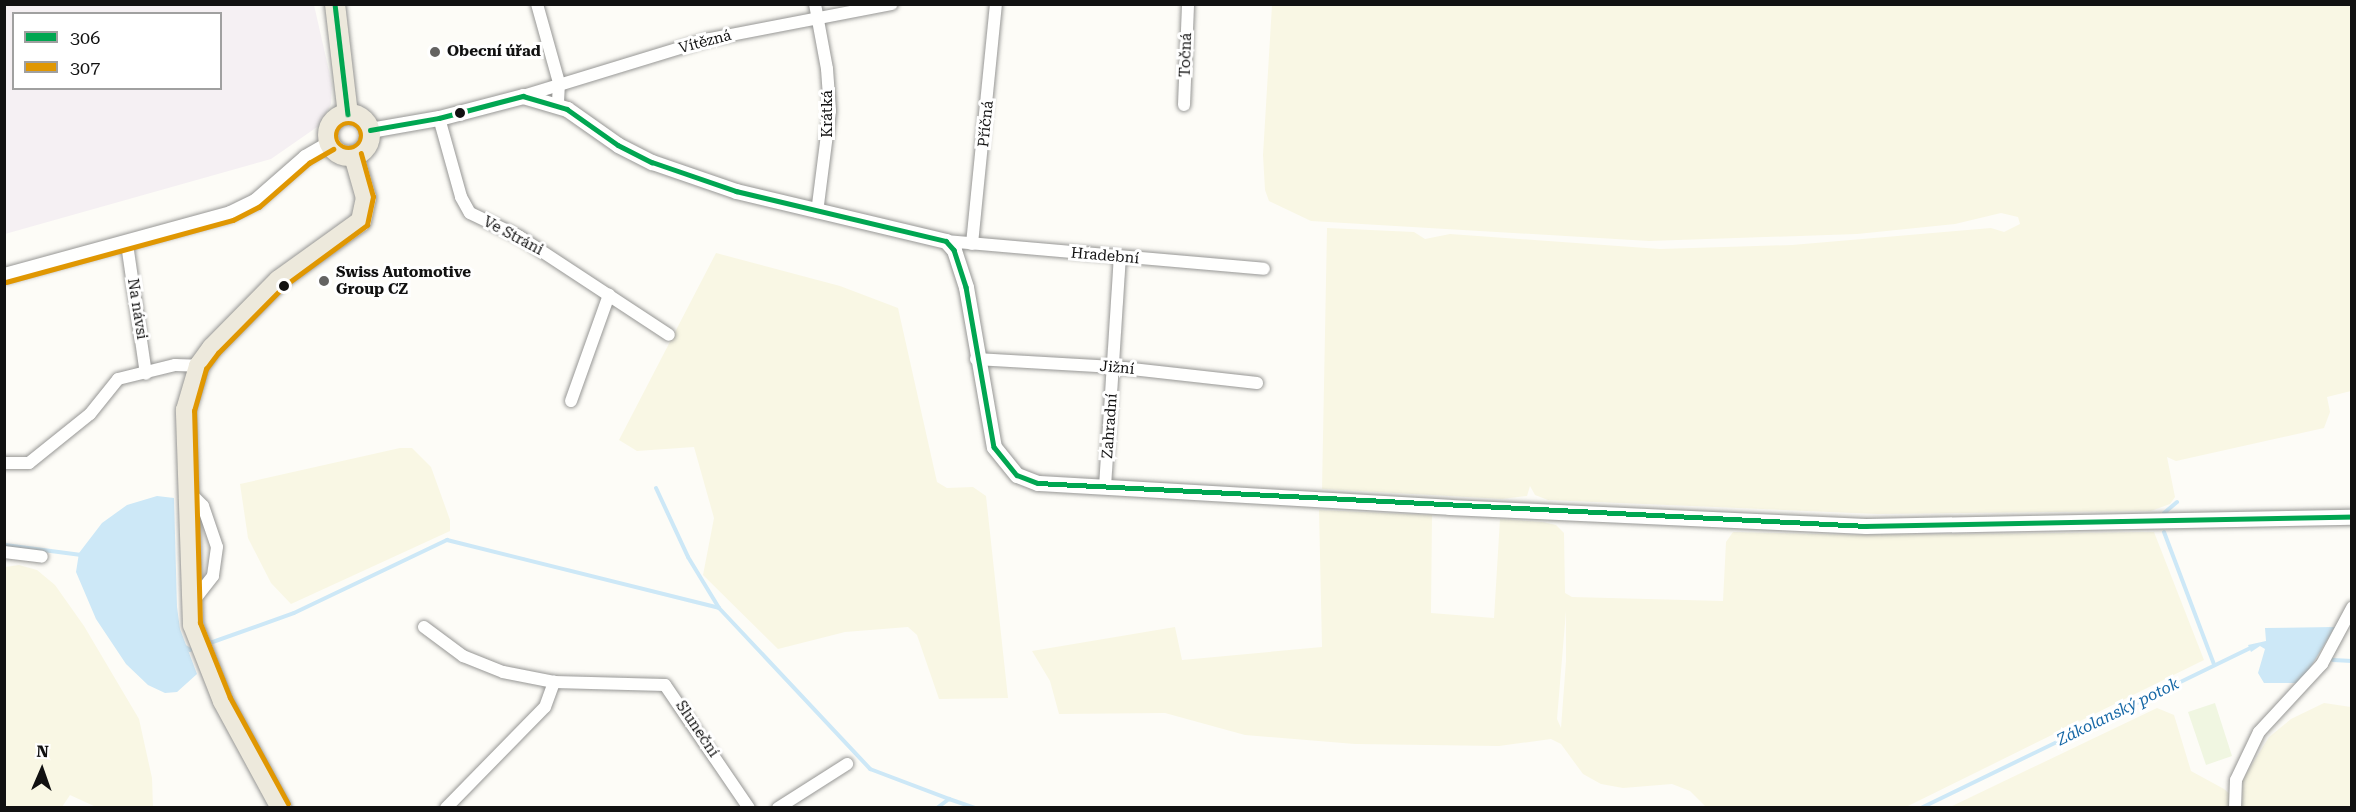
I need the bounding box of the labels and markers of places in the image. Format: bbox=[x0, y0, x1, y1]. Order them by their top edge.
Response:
place label: Obecní úřad bbox=[447, 43, 541, 61]
marker: Obecní úřad bbox=[428, 45, 442, 59]
unlabelled marker bbox=[454, 107, 466, 119]
place label: Swiss Automotive Group CZ bbox=[336, 263, 471, 298]
marker: Swiss Automotive Group CZ bbox=[317, 274, 331, 288]
unlabelled marker bbox=[278, 280, 290, 292]

